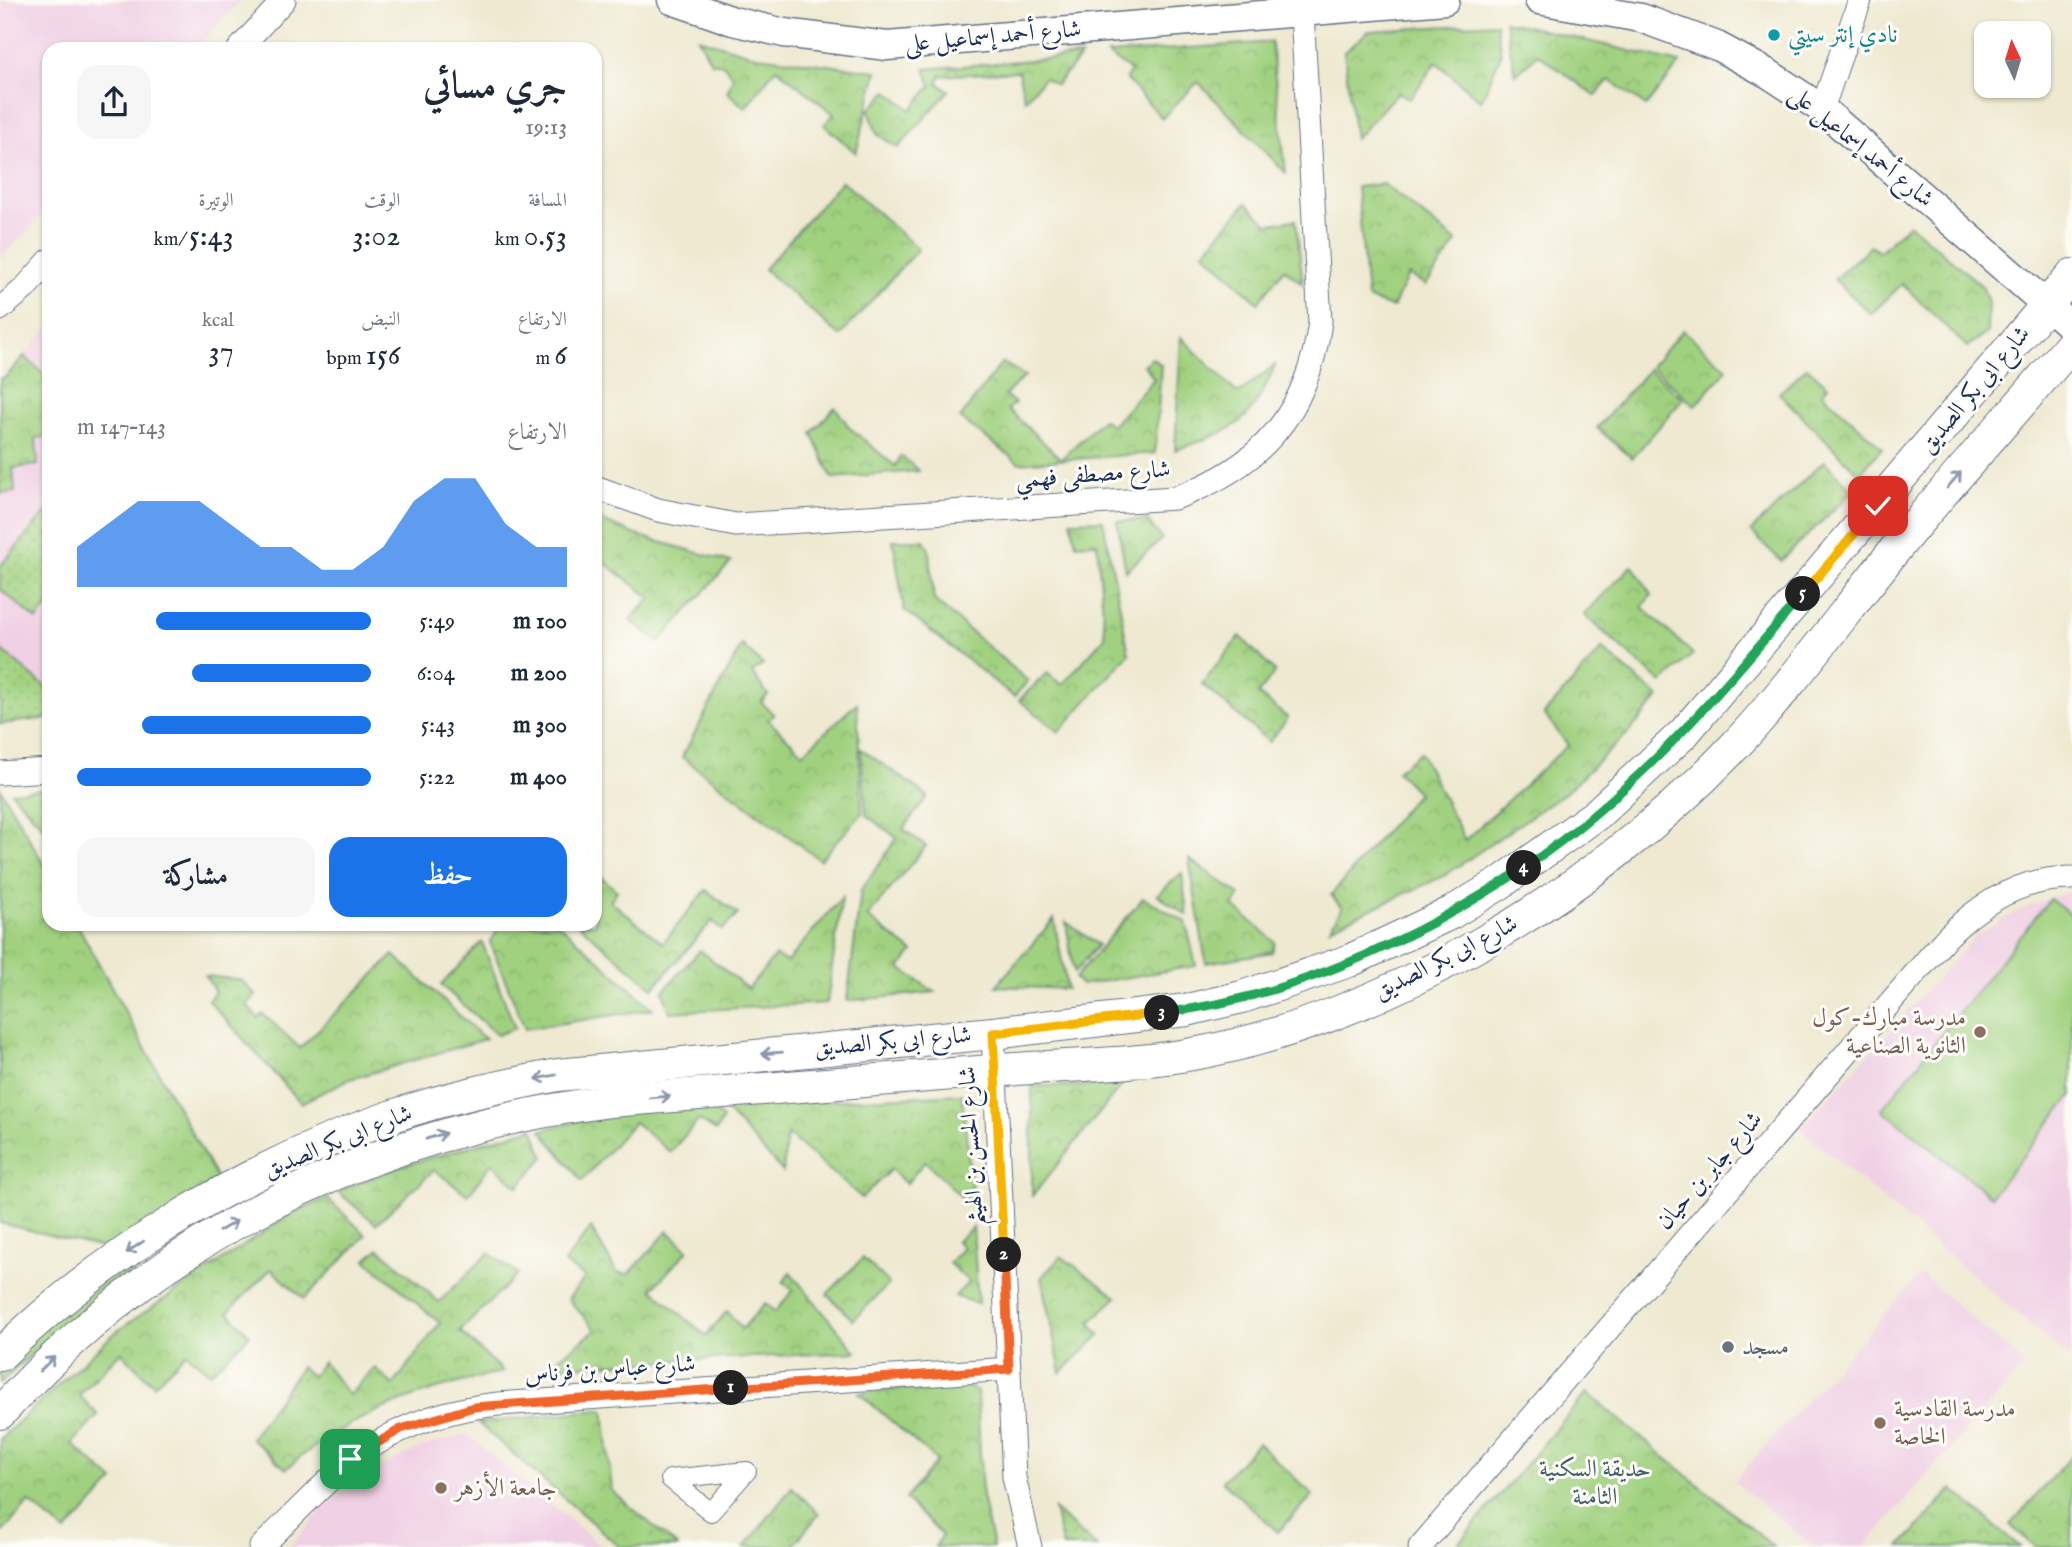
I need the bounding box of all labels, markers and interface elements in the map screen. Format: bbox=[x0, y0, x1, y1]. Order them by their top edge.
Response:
street label: شارع أحمد إسماعيل على bbox=[903, 11, 1083, 63]
place label: نادي إنتر سيتي bbox=[1788, 20, 1898, 56]
north arrow bbox=[1974, 21, 2051, 98]
map controls bbox=[1974, 21, 2051, 98]
marker: نادي إنتر سيتي bbox=[1766, 27, 1782, 43]
text: جري مسائي bbox=[423, 63, 567, 111]
button: share bbox=[77, 65, 151, 139]
street label: شارع أحمد إسماعيل على bbox=[1780, 77, 1942, 217]
text: 19:13 bbox=[525, 113, 567, 142]
text: الوتيرة bbox=[199, 189, 234, 213]
text: الوقت bbox=[364, 189, 400, 213]
text: المسافة bbox=[528, 189, 567, 213]
text: 5:43 bbox=[189, 218, 234, 256]
text: 3:02 bbox=[352, 218, 400, 256]
text: 0.53 bbox=[524, 218, 567, 256]
text: /km bbox=[153, 228, 189, 252]
text: km bbox=[495, 228, 524, 252]
text: النبض bbox=[361, 308, 400, 332]
text: الارتفاع bbox=[518, 308, 567, 332]
text: kcal bbox=[202, 309, 234, 333]
street label: شارع ابى بكر الصديق bbox=[1912, 320, 2040, 462]
text: 37 bbox=[208, 333, 234, 371]
text: 156 bbox=[366, 337, 400, 375]
text: 6 bbox=[554, 337, 567, 375]
text: bpm bbox=[326, 347, 366, 371]
text: m bbox=[536, 347, 554, 371]
text: 143–147 m bbox=[77, 413, 166, 442]
text: الارتفاع bbox=[507, 418, 567, 447]
street label: شارع مصطفى فهمي bbox=[1014, 454, 1172, 502]
one-way arrow bbox=[1946, 471, 1962, 489]
pin bbox=[1848, 476, 1908, 536]
icon: check bbox=[1859, 487, 1897, 525]
pin: 5 bbox=[1786, 576, 1820, 612]
text: 5 bbox=[1799, 581, 1806, 605]
text: 5:49 bbox=[419, 607, 455, 636]
text: 100 m bbox=[513, 607, 567, 636]
text: 6:04 bbox=[417, 659, 455, 688]
text: 200 m bbox=[511, 659, 567, 688]
text: 5:43 bbox=[421, 711, 455, 740]
text: 300 m bbox=[513, 711, 567, 740]
text: 5:22 bbox=[419, 763, 455, 792]
text: 400 m bbox=[510, 763, 567, 792]
button: مشاركة bbox=[77, 837, 315, 917]
button: حفظ bbox=[329, 837, 567, 917]
pin: 4 bbox=[1506, 850, 1542, 886]
text: 4 bbox=[1519, 855, 1528, 879]
street label: شارع ابى بكر الصديق bbox=[1369, 908, 1525, 1010]
pin: 3 bbox=[1144, 996, 1180, 1030]
text: 3 bbox=[1158, 1000, 1165, 1024]
place label: مدرسة مبارك-كول الثانوية الصناعية bbox=[1812, 1003, 1966, 1062]
street label: شارع ابى بكر الصديق bbox=[813, 1020, 973, 1067]
marker: مدرسة مبارك-كول الثانوية الصناعية bbox=[1972, 1024, 1988, 1040]
one-way arrow bbox=[761, 1047, 784, 1060]
street label: شارع الحسن بن الهيثم bbox=[952, 1065, 999, 1227]
one-way arrow bbox=[535, 1071, 558, 1085]
one-way arrow bbox=[648, 1090, 670, 1103]
street label: شارع ابى بكر الصديق bbox=[259, 1098, 418, 1189]
street label: شارع جابر بن حيان bbox=[1650, 1105, 1772, 1239]
one-way arrow bbox=[425, 1129, 447, 1142]
one-way arrow bbox=[217, 1219, 237, 1233]
pin: 2 bbox=[986, 1238, 1021, 1272]
one-way arrow bbox=[126, 1241, 146, 1255]
text: 2 bbox=[999, 1242, 1008, 1266]
place label: مسجد bbox=[1742, 1332, 1789, 1363]
marker: مسجد bbox=[1720, 1339, 1736, 1355]
street label: شارع عباس بن فرناس bbox=[524, 1349, 697, 1394]
one-way arrow bbox=[38, 1355, 55, 1372]
pin: 1 bbox=[714, 1370, 748, 1406]
text: 1 bbox=[727, 1375, 734, 1399]
place label: مدرسة القادسية الخاصة bbox=[1894, 1394, 2016, 1453]
marker: مدرسة القادسية الخاصة bbox=[1872, 1415, 1888, 1431]
pin bbox=[320, 1429, 380, 1489]
icon: arrive bbox=[331, 1440, 369, 1478]
park label: حديقة السكنية الثامنة bbox=[1539, 1454, 1651, 1513]
place label: جامعة الأزهر bbox=[452, 1471, 557, 1504]
marker: جامعة الأزهر bbox=[433, 1480, 449, 1496]

